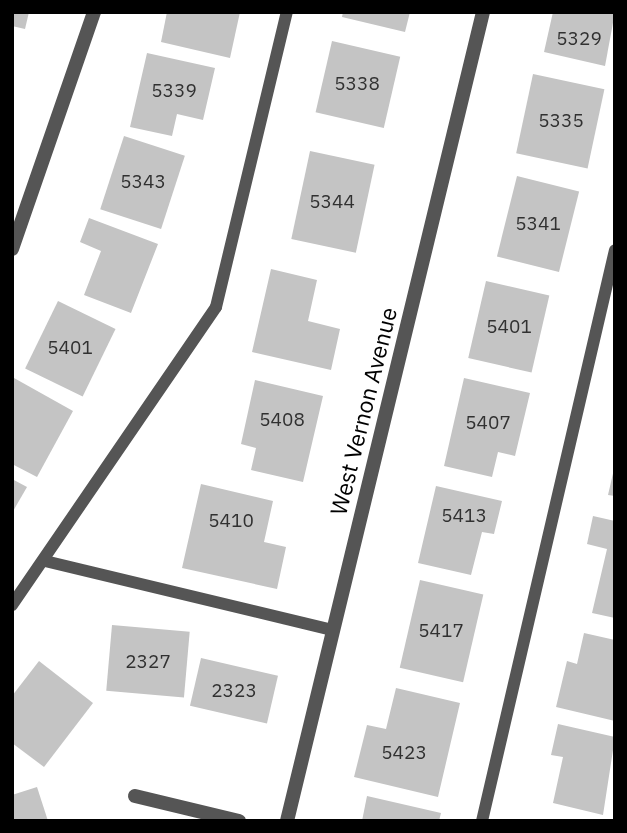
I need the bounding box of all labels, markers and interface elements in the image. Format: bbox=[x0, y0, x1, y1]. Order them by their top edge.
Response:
house number: 5329 bbox=[556, 28, 602, 50]
house number: 5338 bbox=[334, 73, 380, 95]
house number: 5339 bbox=[151, 80, 197, 102]
house number: 5335 bbox=[538, 110, 584, 132]
house number: 5343 bbox=[120, 171, 166, 193]
house number: 5344 bbox=[309, 191, 355, 213]
house number: 5341 bbox=[515, 213, 561, 235]
street label: West Vernon Avenue bbox=[324, 304, 402, 518]
house number: 5401 bbox=[486, 316, 532, 338]
house number: 5401 bbox=[47, 337, 93, 359]
house number: 5408 bbox=[259, 409, 305, 431]
house number: 5407 bbox=[465, 412, 511, 434]
house number: 5413 bbox=[441, 505, 487, 527]
house number: 5410 bbox=[208, 510, 254, 532]
house number: 5417 bbox=[418, 620, 464, 642]
house number: 2327 bbox=[125, 651, 171, 673]
house number: 2323 bbox=[211, 680, 257, 702]
house number: 5423 bbox=[381, 742, 427, 764]

